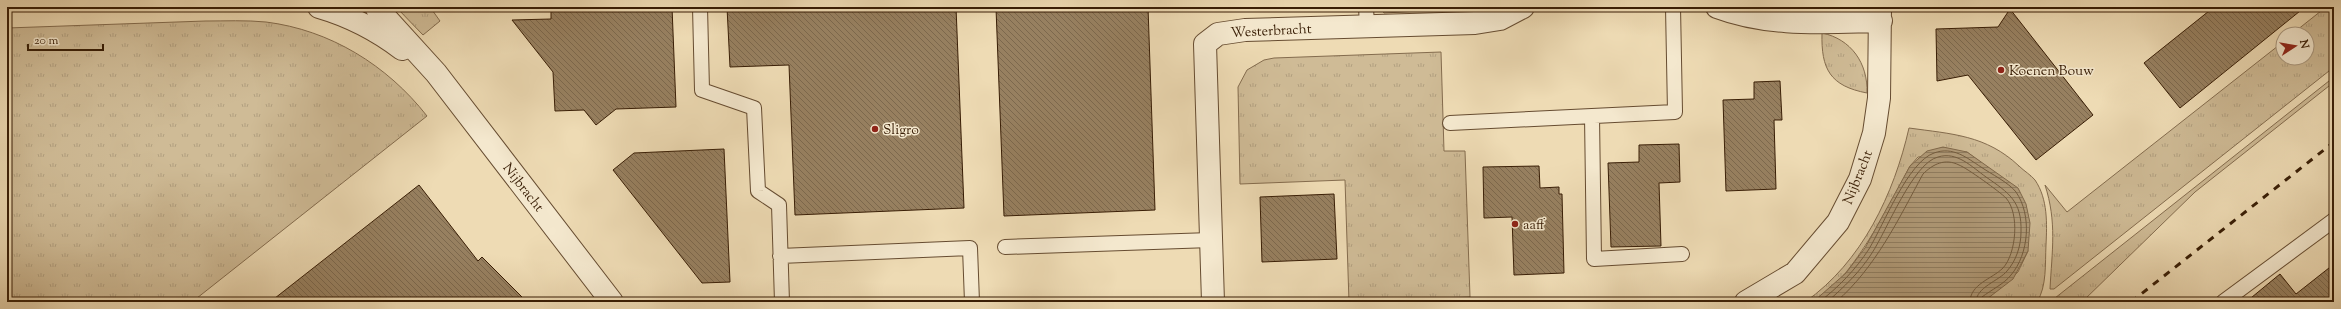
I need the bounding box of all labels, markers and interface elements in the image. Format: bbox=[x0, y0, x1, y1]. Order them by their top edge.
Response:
street label: Westerbracht bbox=[1230, 20, 1312, 44]
scale bar bbox=[28, 26, 103, 52]
north arrow bbox=[2275, 26, 2315, 66]
text: 20 m bbox=[34, 32, 59, 50]
text: N bbox=[2295, 37, 2313, 50]
place label: Koenen Bouw bbox=[2009, 62, 2094, 82]
marker: Koenen Bouw bbox=[1996, 65, 2006, 75]
place label: Sligro bbox=[883, 121, 919, 141]
marker: Sligro bbox=[870, 124, 880, 134]
street label: Nijbracht bbox=[1839, 147, 1879, 208]
street label: Nijbracht bbox=[497, 160, 548, 217]
place label: aaff bbox=[1523, 216, 1546, 236]
marker: aaff bbox=[1510, 219, 1520, 229]

